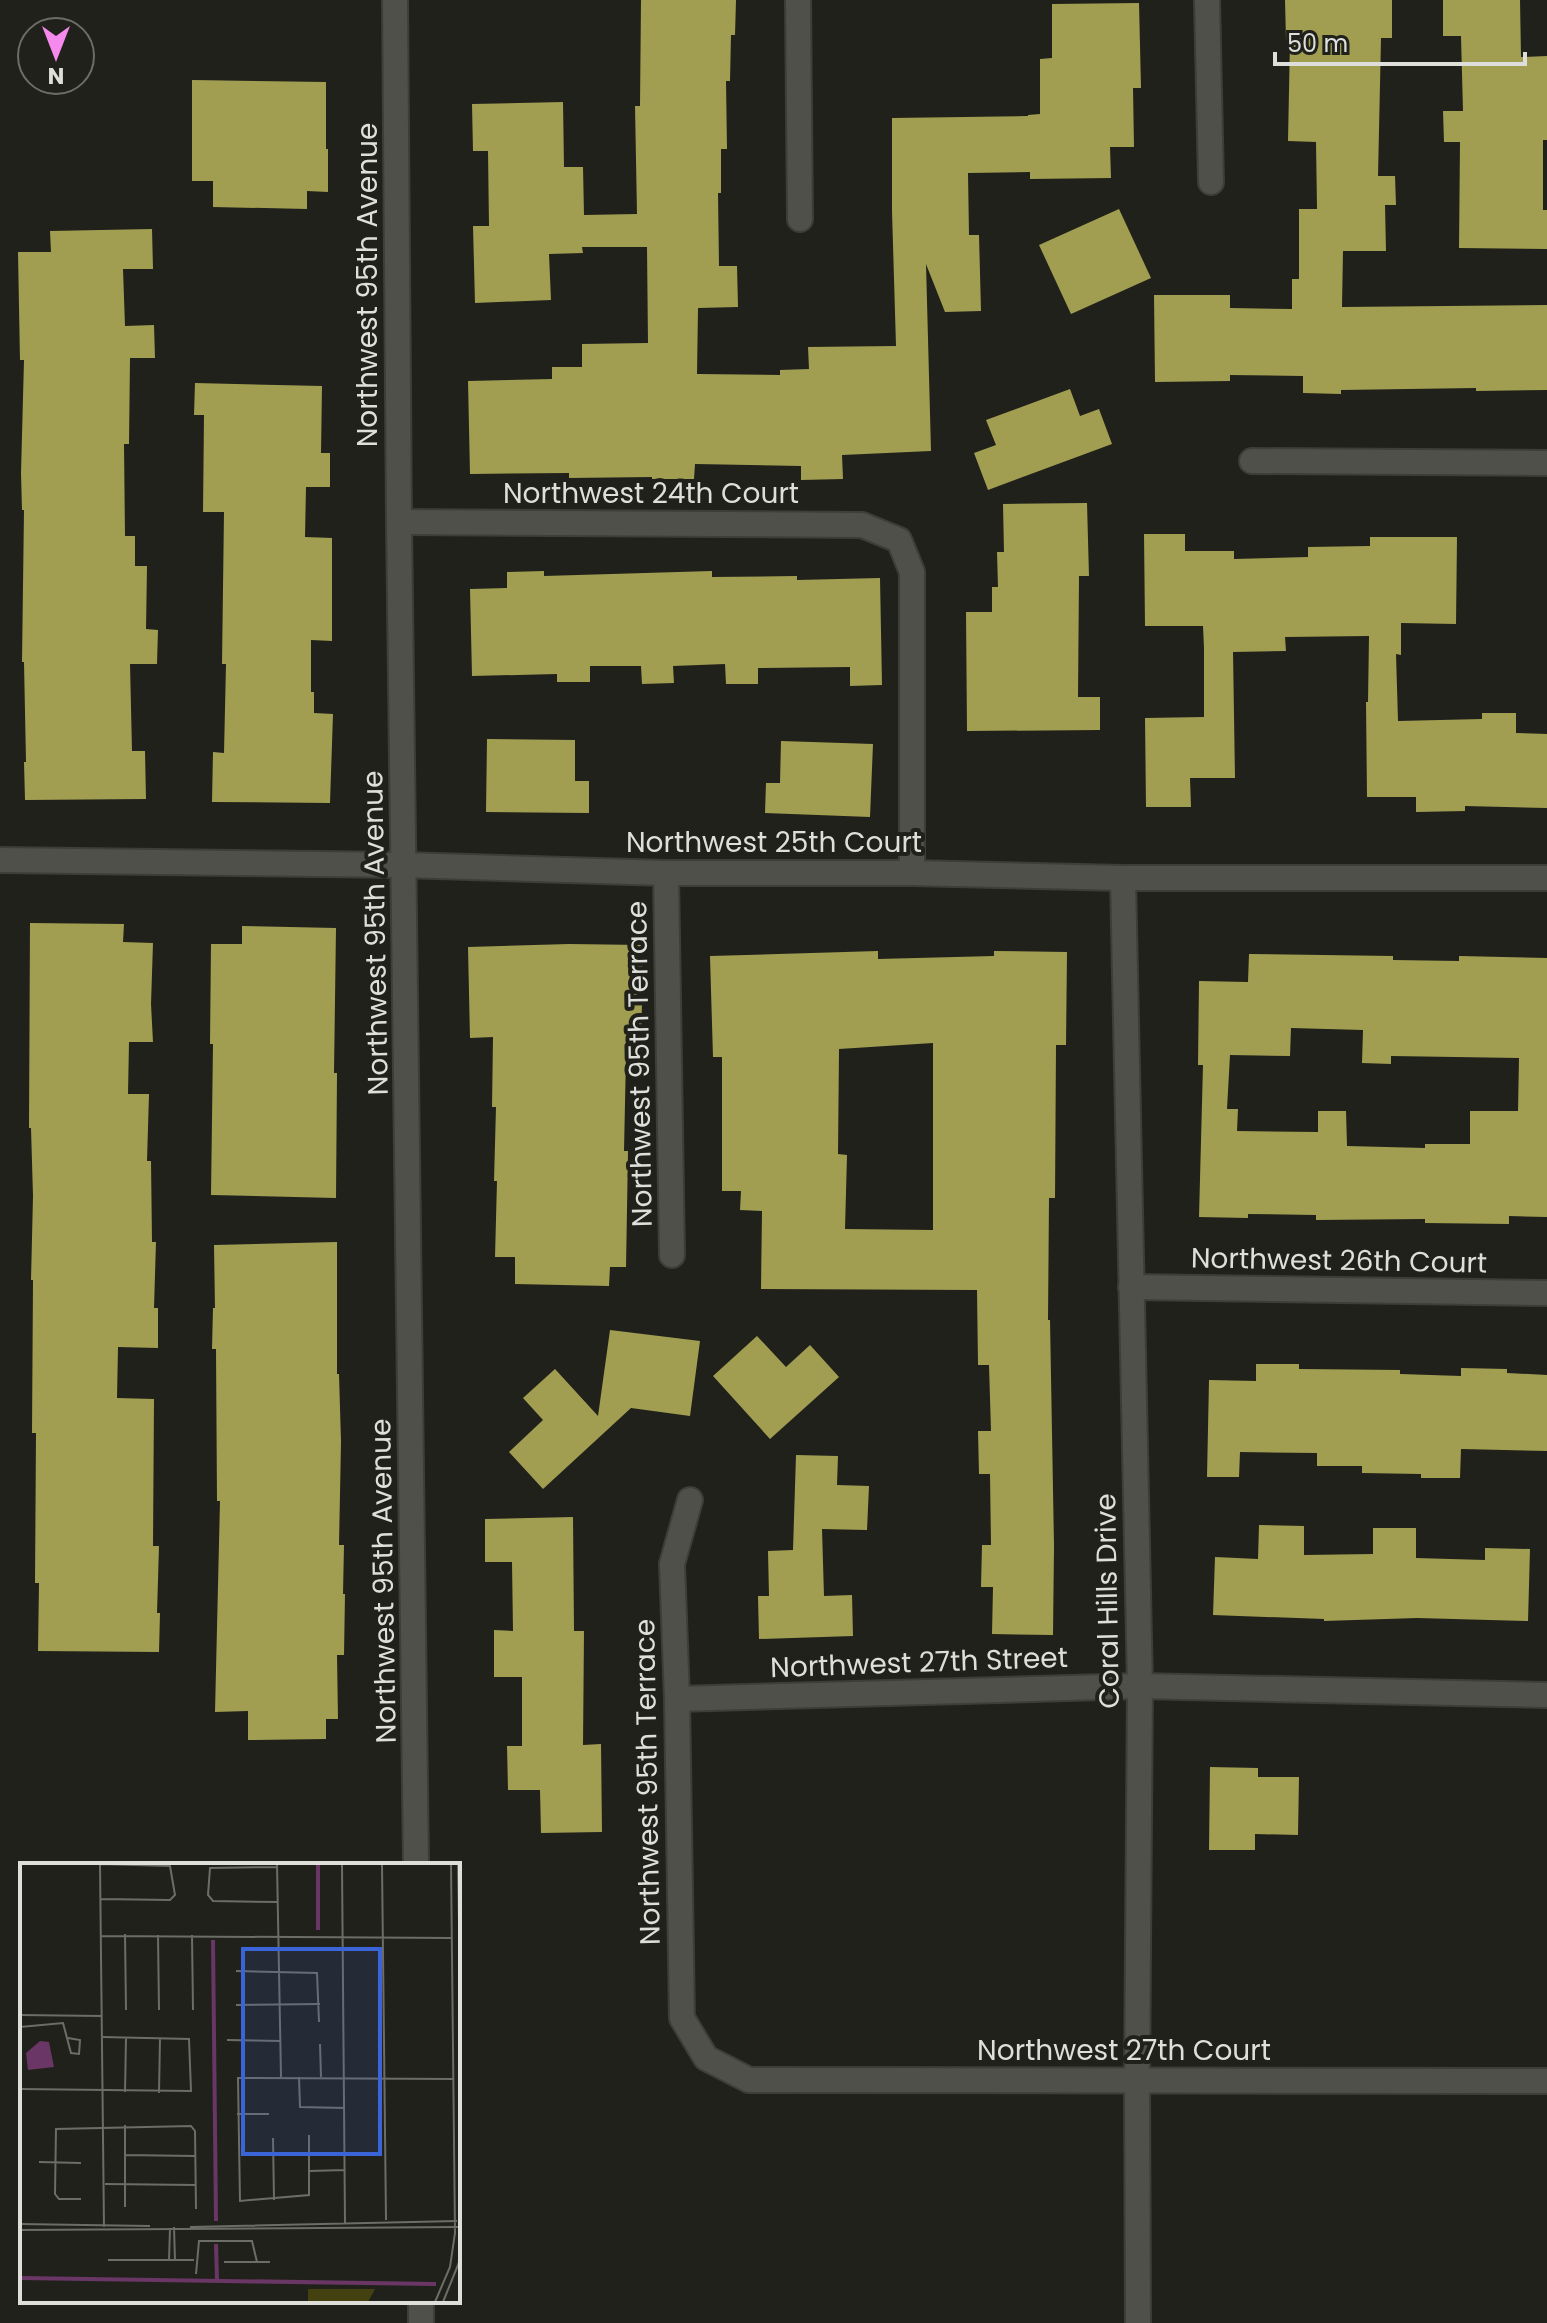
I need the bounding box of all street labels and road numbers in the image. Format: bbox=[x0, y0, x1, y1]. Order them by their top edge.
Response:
street label: Northwest 95th Avenue bbox=[348, 123, 387, 447]
street label: Northwest 24th Court bbox=[503, 474, 799, 513]
street label: Northwest 95th Avenue bbox=[353, 770, 398, 1096]
street label: Northwest 25th Court bbox=[626, 823, 922, 862]
street label: Northwest 95th Terrace bbox=[617, 901, 662, 1227]
street label: Northwest 26th Court bbox=[1191, 1238, 1487, 1283]
street label: Northwest 95th Avenue bbox=[361, 1418, 406, 1744]
street label: Coral Hills Drive bbox=[1086, 1493, 1129, 1709]
street label: Northwest 95th Terrace bbox=[625, 1619, 670, 1945]
street label: Northwest 27th Street bbox=[770, 1638, 1068, 1687]
street label: Northwest 27th Court bbox=[977, 2031, 1271, 2070]

